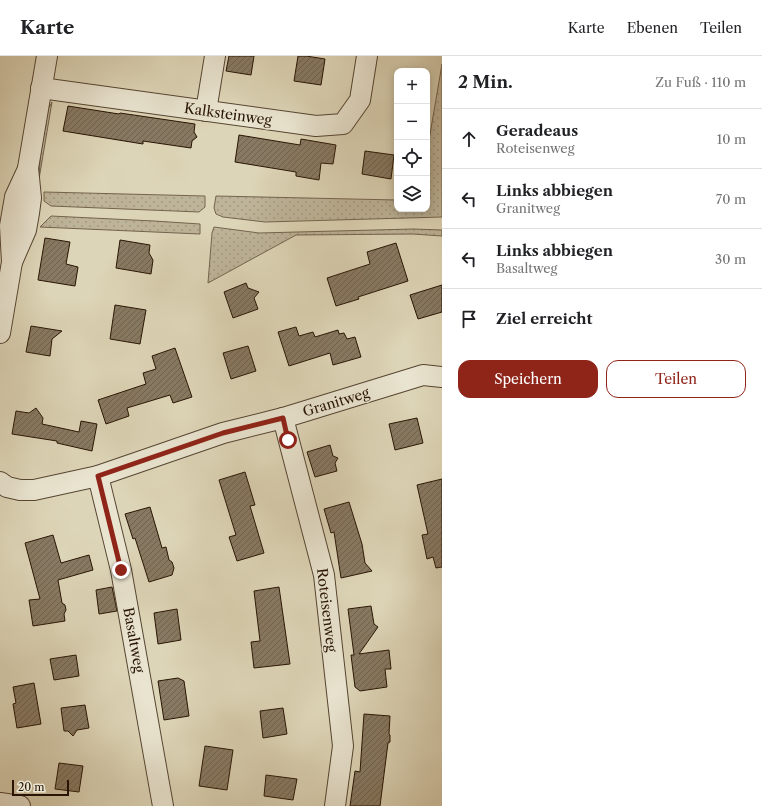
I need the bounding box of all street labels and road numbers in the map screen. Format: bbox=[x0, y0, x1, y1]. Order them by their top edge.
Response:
street label: Kalksteinweg bbox=[183, 99, 274, 129]
street label: Granitweg bbox=[300, 383, 372, 421]
street label: Roteisenweg bbox=[313, 567, 341, 654]
street label: Basaltweg bbox=[119, 606, 149, 675]

